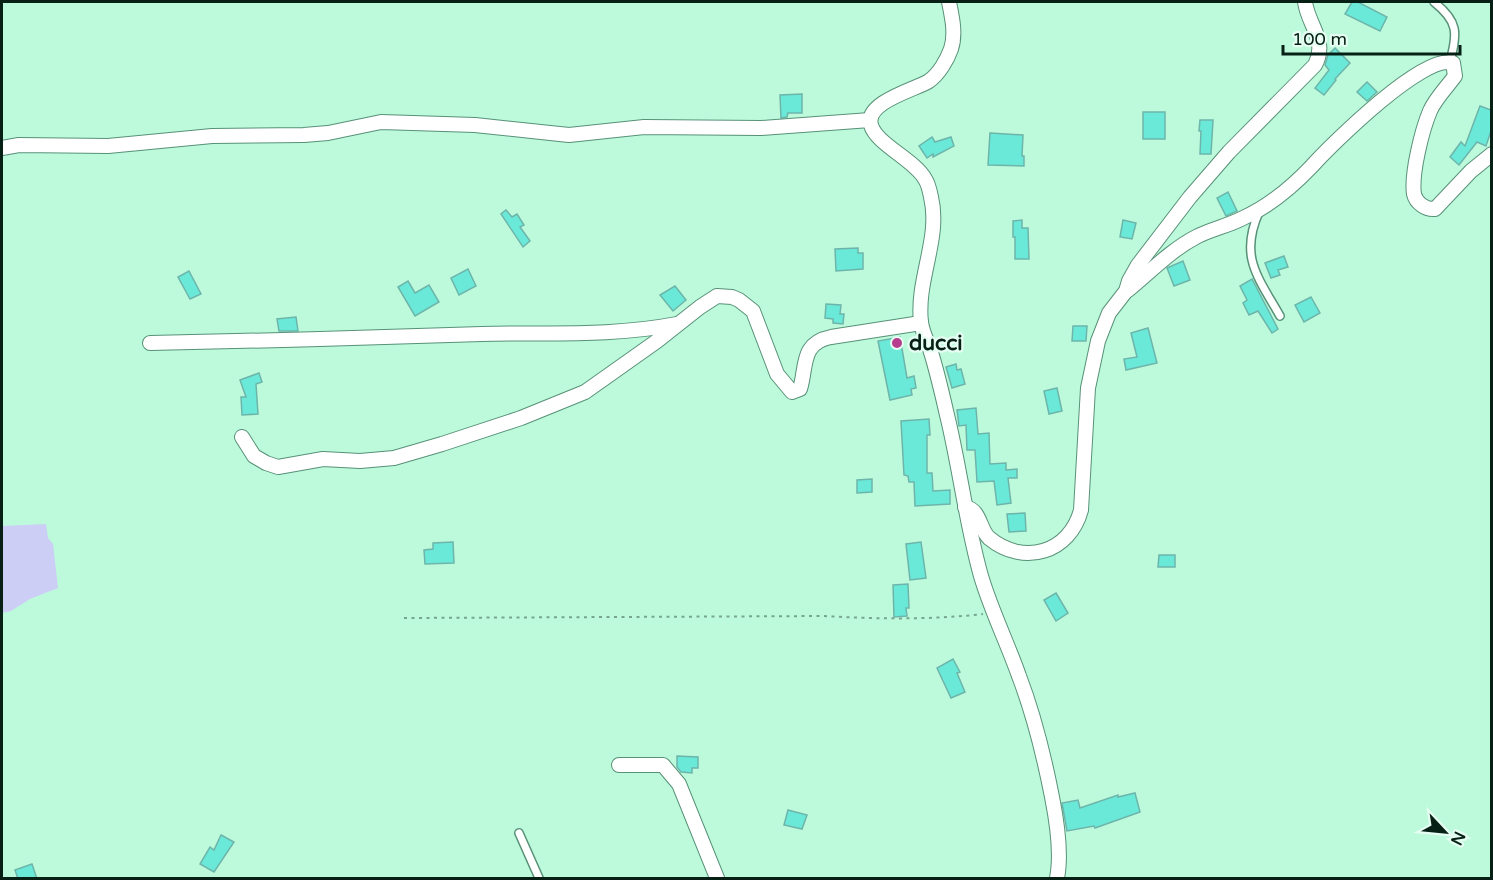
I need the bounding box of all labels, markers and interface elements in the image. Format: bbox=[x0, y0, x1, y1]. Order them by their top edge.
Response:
scale bar bbox=[1283, 18, 1460, 56]
text: 100 m bbox=[1292, 28, 1347, 50]
place label: ducci bbox=[909, 331, 963, 356]
marker: ducci bbox=[890, 336, 904, 350]
north arrow bbox=[1415, 802, 1475, 862]
text: N bbox=[1446, 828, 1469, 848]

